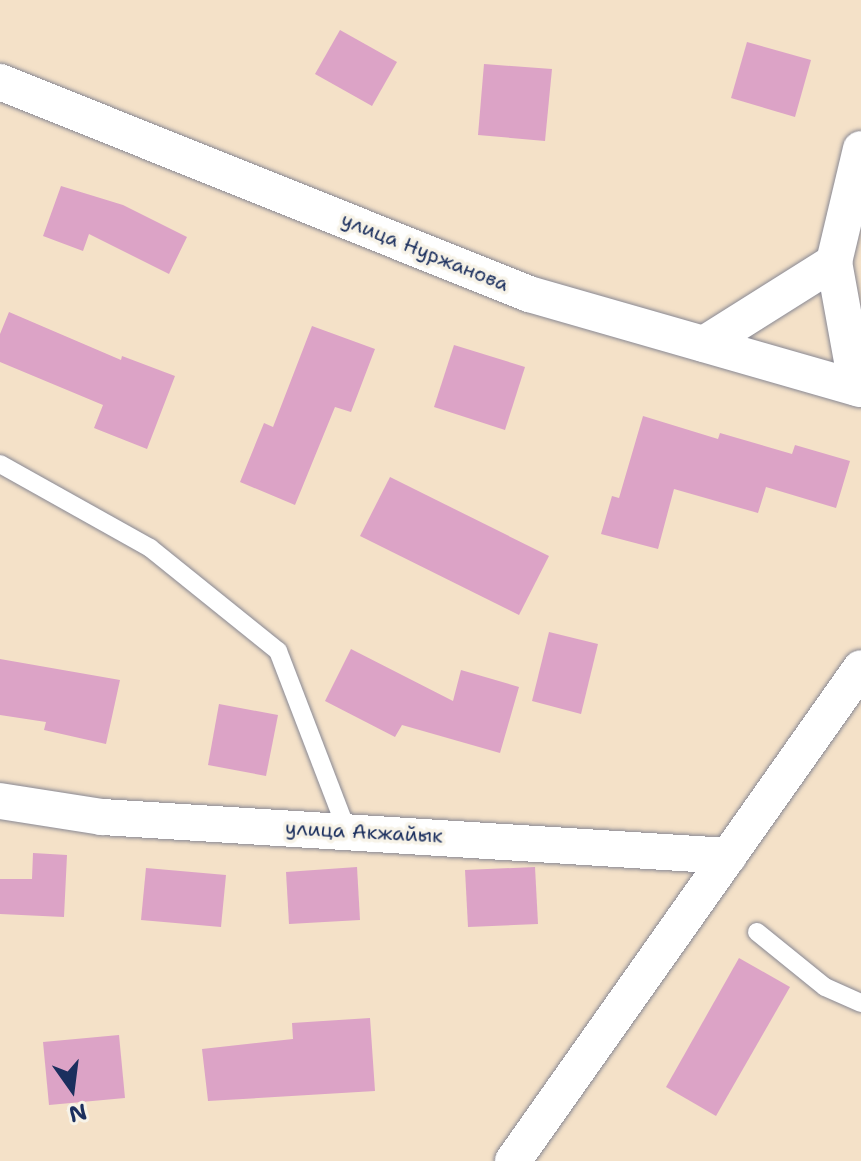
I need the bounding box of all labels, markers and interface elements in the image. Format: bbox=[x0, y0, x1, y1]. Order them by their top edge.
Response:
street label: улица Нуржанова bbox=[338, 207, 512, 297]
street label: улица Акжайык bbox=[285, 816, 443, 848]
north arrow bbox=[32, 1049, 112, 1129]
text: N bbox=[66, 1097, 90, 1129]

